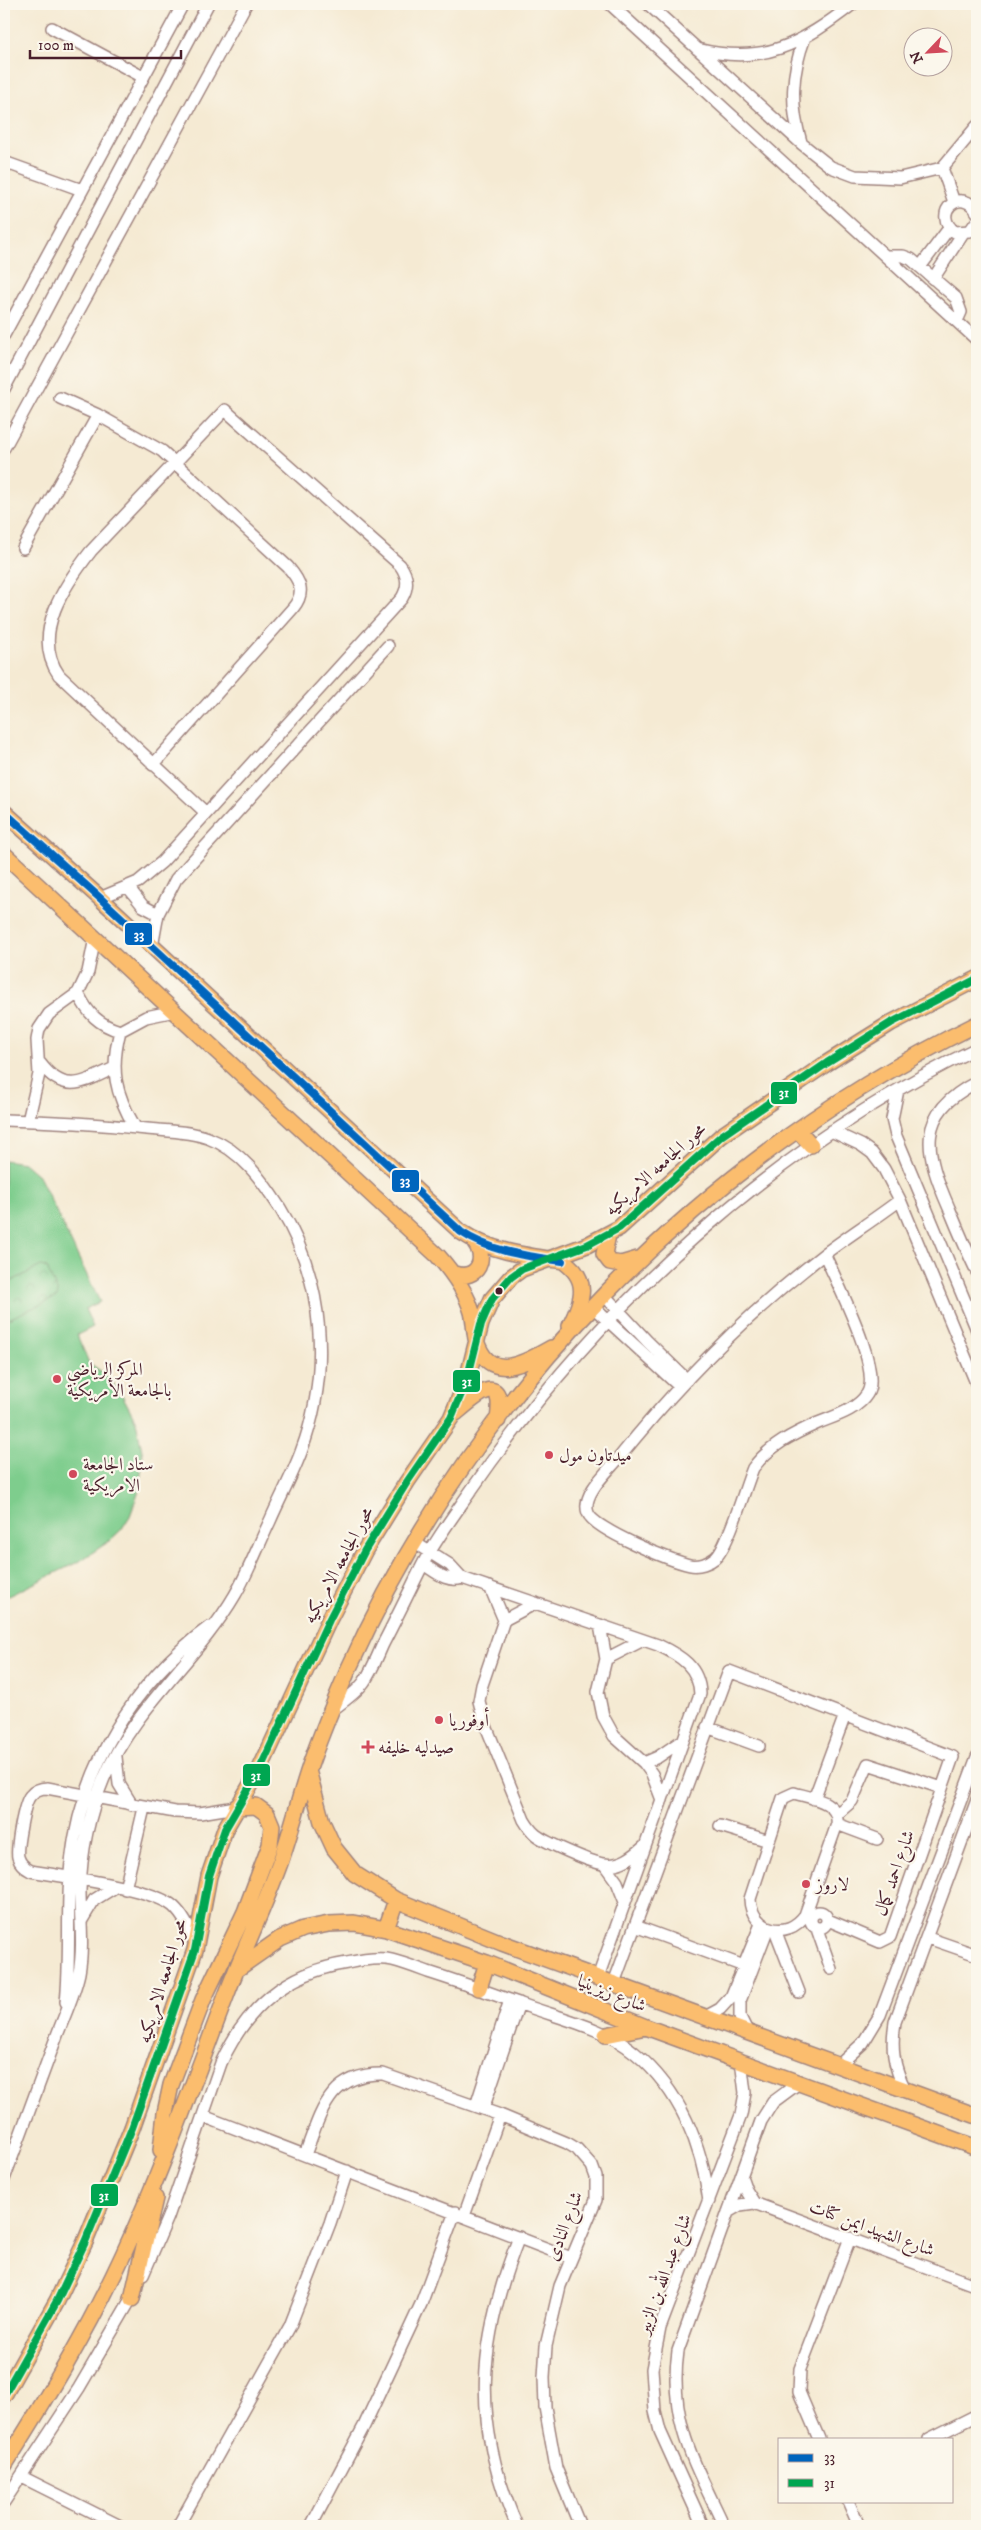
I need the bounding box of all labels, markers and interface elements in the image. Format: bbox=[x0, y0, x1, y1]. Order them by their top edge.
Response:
scale bar bbox=[30, 28, 181, 60]
north arrow bbox=[904, 28, 954, 78]
text: 100 m bbox=[38, 36, 74, 55]
text: N bbox=[906, 48, 928, 66]
line badge: 33 bbox=[124, 922, 153, 946]
text: 33 bbox=[134, 926, 144, 944]
line badge: 31 bbox=[770, 1081, 798, 1105]
text: 31 bbox=[779, 1084, 789, 1102]
street label: محور الجامعه الامريكيه bbox=[600, 1118, 712, 1222]
line badge: 33 bbox=[391, 1169, 420, 1193]
text: 33 bbox=[400, 1172, 410, 1190]
unlabelled marker bbox=[494, 1286, 504, 1296]
place label: المركز الرياضي بالجامعة الأمريكية bbox=[67, 1359, 171, 1403]
line badge: 31 bbox=[452, 1369, 481, 1393]
marker: المركز الرياضي بالجامعة الأمريكية bbox=[51, 1373, 63, 1385]
text: 31 bbox=[462, 1373, 472, 1391]
place label: ميدتاون مول bbox=[559, 1445, 632, 1467]
marker: ميدتاون مول bbox=[543, 1449, 555, 1461]
place label: ستاد الجامعة الامريكية bbox=[83, 1454, 154, 1498]
marker: ستاد الجامعة الامريكية bbox=[67, 1468, 79, 1480]
street label: محور الجامعه الامريكيه bbox=[299, 1503, 380, 1628]
place label: أوفوريا bbox=[449, 1707, 490, 1732]
marker: أوفوريا bbox=[433, 1714, 445, 1726]
place label: صيدليه خليفه bbox=[378, 1737, 454, 1759]
marker: صيدليه خليفه bbox=[362, 1741, 374, 1753]
line badge: 31 bbox=[242, 1763, 271, 1787]
text: 31 bbox=[251, 1767, 261, 1785]
street label: شارع احمد كمال bbox=[870, 1827, 923, 1920]
place label: لاروز bbox=[814, 1874, 849, 1896]
marker: لاروز bbox=[800, 1878, 812, 1890]
street label: محور الجامعه الامريكيه bbox=[134, 1916, 193, 2046]
street label: شارع زيزينيا bbox=[573, 1970, 649, 2020]
line badge: 31 bbox=[90, 2183, 119, 2207]
text: 31 bbox=[99, 2187, 109, 2205]
street label: شارع النادى bbox=[542, 2189, 591, 2265]
street label: شارع الشهيد ايمن كتات bbox=[805, 2196, 937, 2265]
street label: شارع عبد الله بن الزبير bbox=[629, 2210, 700, 2340]
legend bbox=[778, 2438, 954, 2502]
text: 33 bbox=[824, 2448, 835, 2467]
text: 31 bbox=[824, 2474, 835, 2493]

